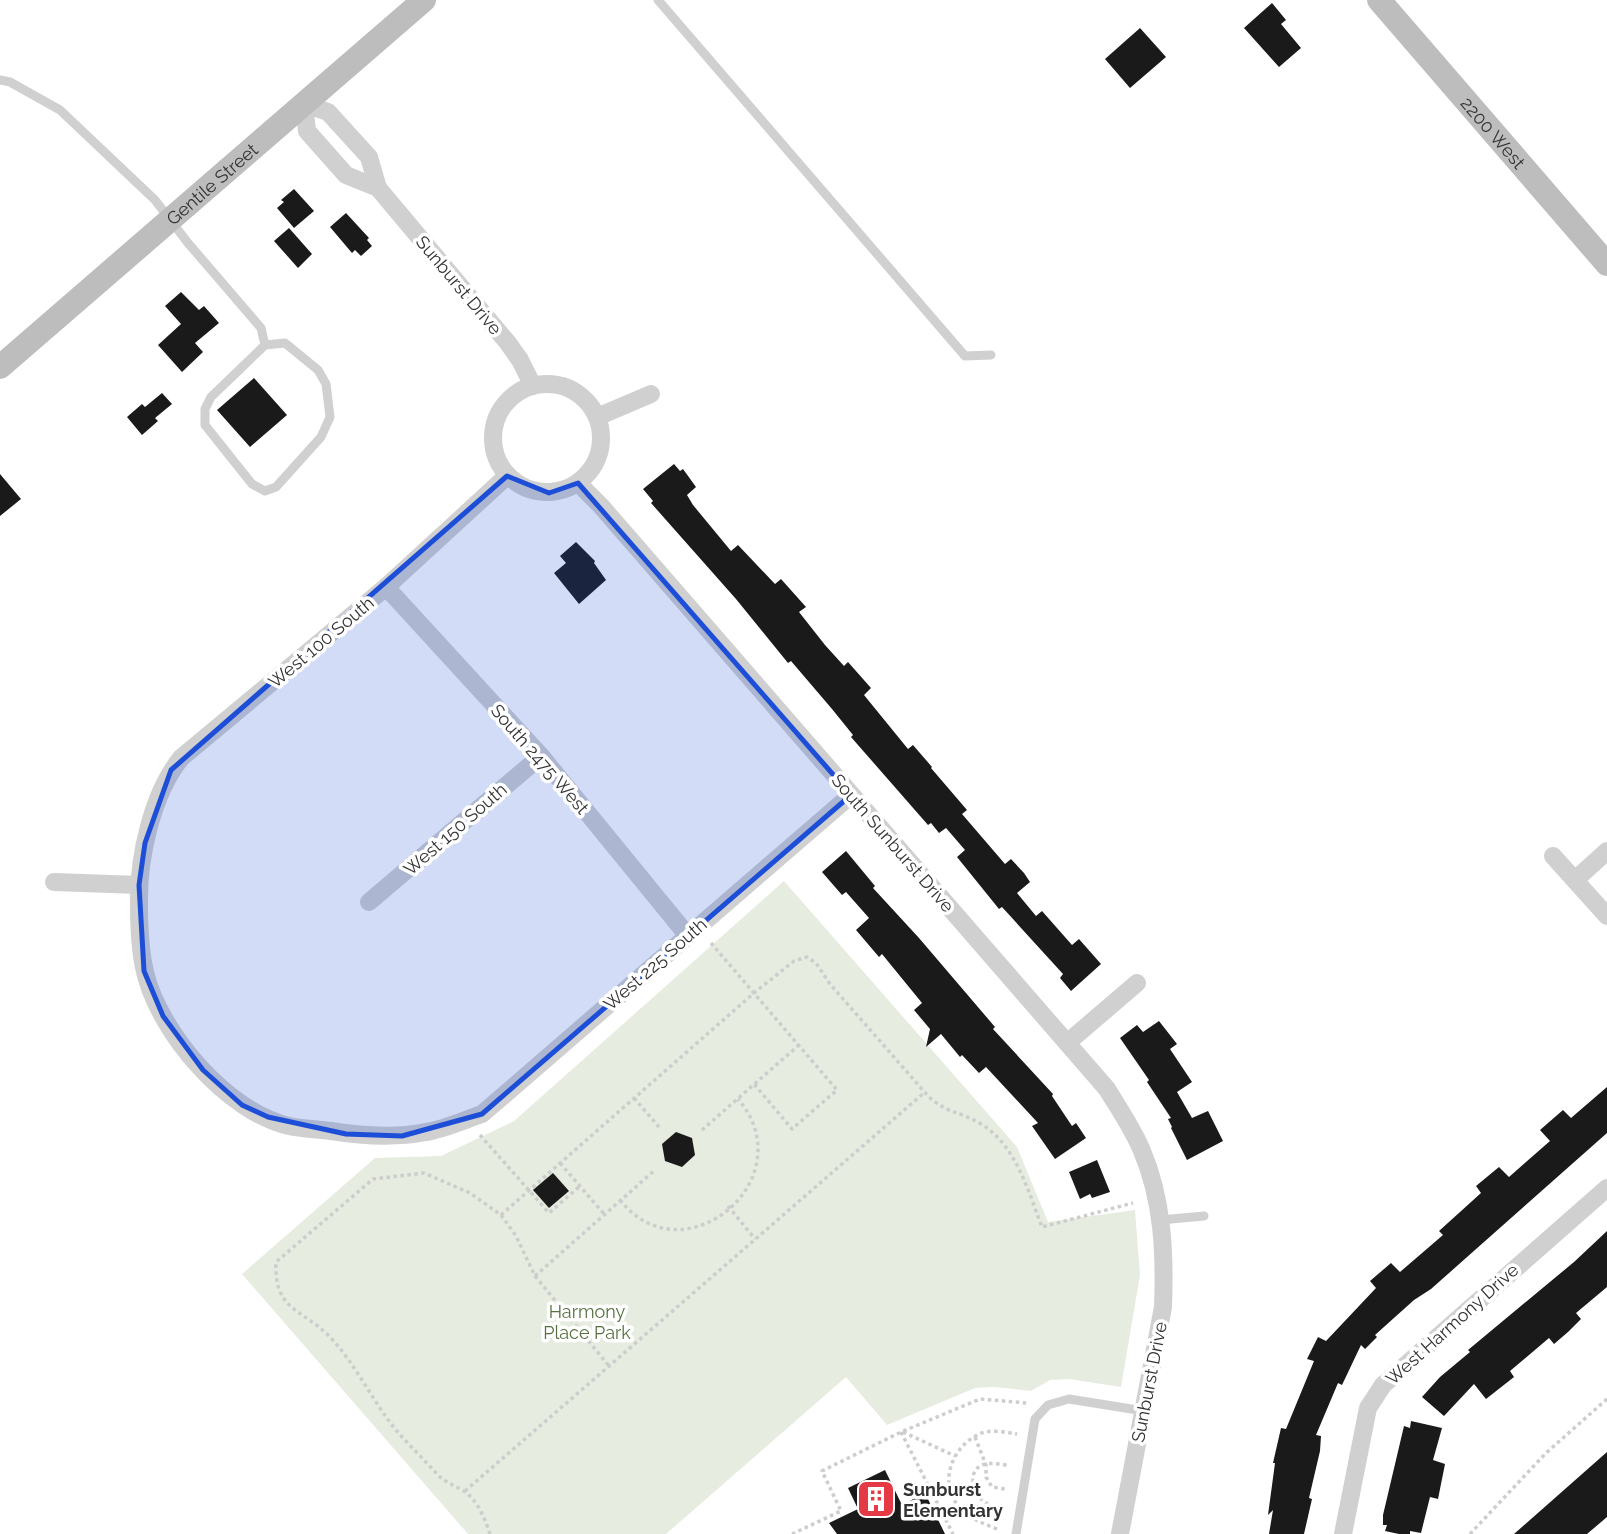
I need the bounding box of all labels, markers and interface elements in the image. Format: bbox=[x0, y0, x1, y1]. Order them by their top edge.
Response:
street label: 2200 West bbox=[1457, 92, 1530, 173]
street label: Gentile Street bbox=[162, 139, 262, 229]
street label: Sunburst Drive bbox=[412, 231, 507, 339]
street label: West 100 South bbox=[264, 592, 378, 692]
street label: South 2475 West bbox=[487, 700, 593, 818]
street label: South Sunburst Drive bbox=[827, 770, 959, 917]
street label: West 150 South bbox=[399, 779, 511, 879]
street label: West 225 South bbox=[599, 914, 711, 1014]
street label: West Harmony Drive bbox=[1381, 1259, 1523, 1389]
park label: Harmony Place Park bbox=[543, 1301, 631, 1343]
street label: Sunburst Drive bbox=[1127, 1319, 1171, 1444]
building icon: Sunburst Elementary bbox=[855, 1478, 897, 1520]
place label: Sunburst Elementary bbox=[903, 1479, 1003, 1521]

